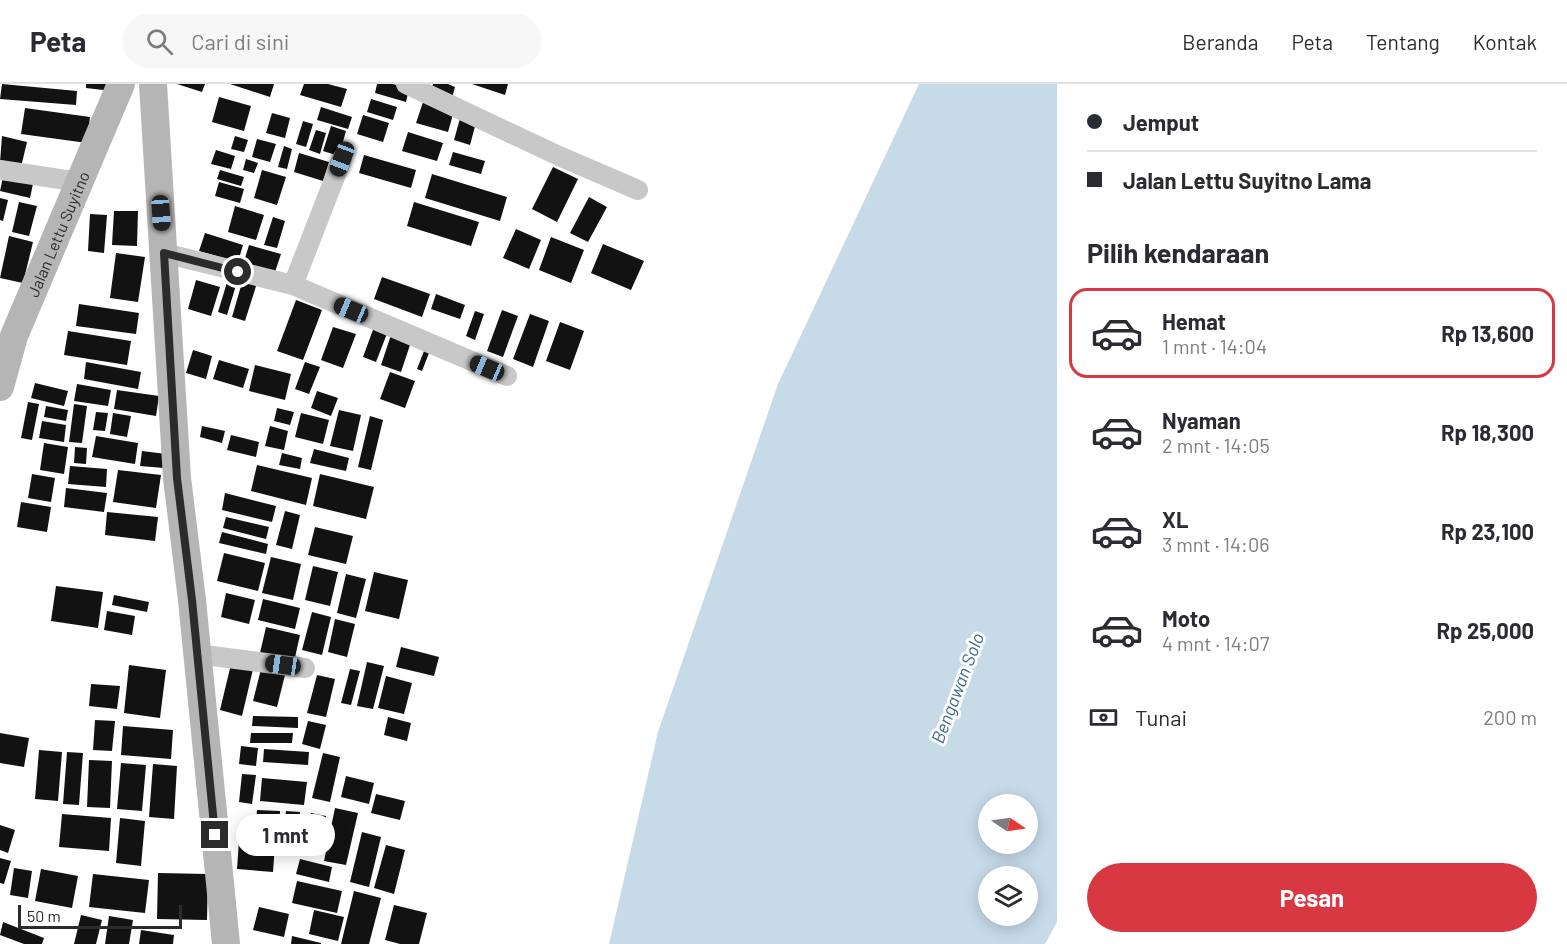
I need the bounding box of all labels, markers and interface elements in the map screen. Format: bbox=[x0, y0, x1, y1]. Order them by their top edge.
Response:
search box bbox=[122, 14, 542, 68]
text: Peta bbox=[30, 24, 86, 58]
icon: search bbox=[143, 25, 176, 58]
text: Cari di sini bbox=[191, 28, 289, 54]
text: Beranda bbox=[1182, 29, 1258, 54]
text: Peta bbox=[1291, 29, 1333, 54]
text: Tentang bbox=[1366, 29, 1440, 54]
text: Kontak bbox=[1473, 29, 1537, 54]
text: Jemput bbox=[1123, 109, 1199, 135]
car bbox=[327, 139, 357, 179]
text: Jalan Lettu Suyitno Lama bbox=[1123, 167, 1371, 193]
street label: Jalan Lettu Suyitno bbox=[22, 168, 92, 299]
car bbox=[151, 194, 171, 232]
text: Pilih kendaraan bbox=[1087, 236, 1269, 268]
route start bbox=[224, 258, 251, 285]
car bbox=[331, 295, 371, 325]
icon: car bbox=[1090, 306, 1144, 360]
text: Hemat bbox=[1162, 308, 1226, 334]
text: Rp 13,600 bbox=[1441, 320, 1534, 346]
text: 1 mnt · 14:04 bbox=[1162, 334, 1267, 358]
car bbox=[467, 353, 507, 383]
icon: car bbox=[1090, 405, 1144, 459]
text: Nyaman bbox=[1162, 407, 1241, 433]
text: Rp 18,300 bbox=[1441, 419, 1534, 445]
text: 2 mnt · 14:05 bbox=[1162, 433, 1270, 457]
icon: car bbox=[1090, 504, 1144, 558]
text: XL bbox=[1162, 506, 1188, 532]
text: Rp 23,100 bbox=[1441, 518, 1534, 544]
text: 3 mnt · 14:06 bbox=[1162, 532, 1270, 556]
icon: car bbox=[1090, 603, 1144, 657]
text: Moto bbox=[1162, 605, 1210, 631]
text: Rp 25,000 bbox=[1437, 617, 1534, 643]
water label: Bengawan Solo bbox=[926, 630, 988, 746]
text: 4 mnt · 14:07 bbox=[1162, 631, 1269, 655]
car bbox=[264, 654, 302, 676]
icon: cash bbox=[1087, 701, 1120, 734]
text: Tunai bbox=[1135, 704, 1187, 730]
text: 200 m bbox=[1483, 705, 1537, 729]
north arrow bbox=[978, 794, 1038, 854]
map controls bbox=[978, 794, 1038, 926]
callout: 1 mnt bbox=[236, 814, 335, 856]
route end bbox=[201, 821, 228, 848]
text: 1 mnt bbox=[262, 823, 309, 847]
button: Pesan bbox=[1087, 863, 1537, 932]
button: layers bbox=[978, 866, 1038, 926]
scale bar bbox=[18, 902, 182, 930]
text: 50 m bbox=[27, 906, 61, 925]

